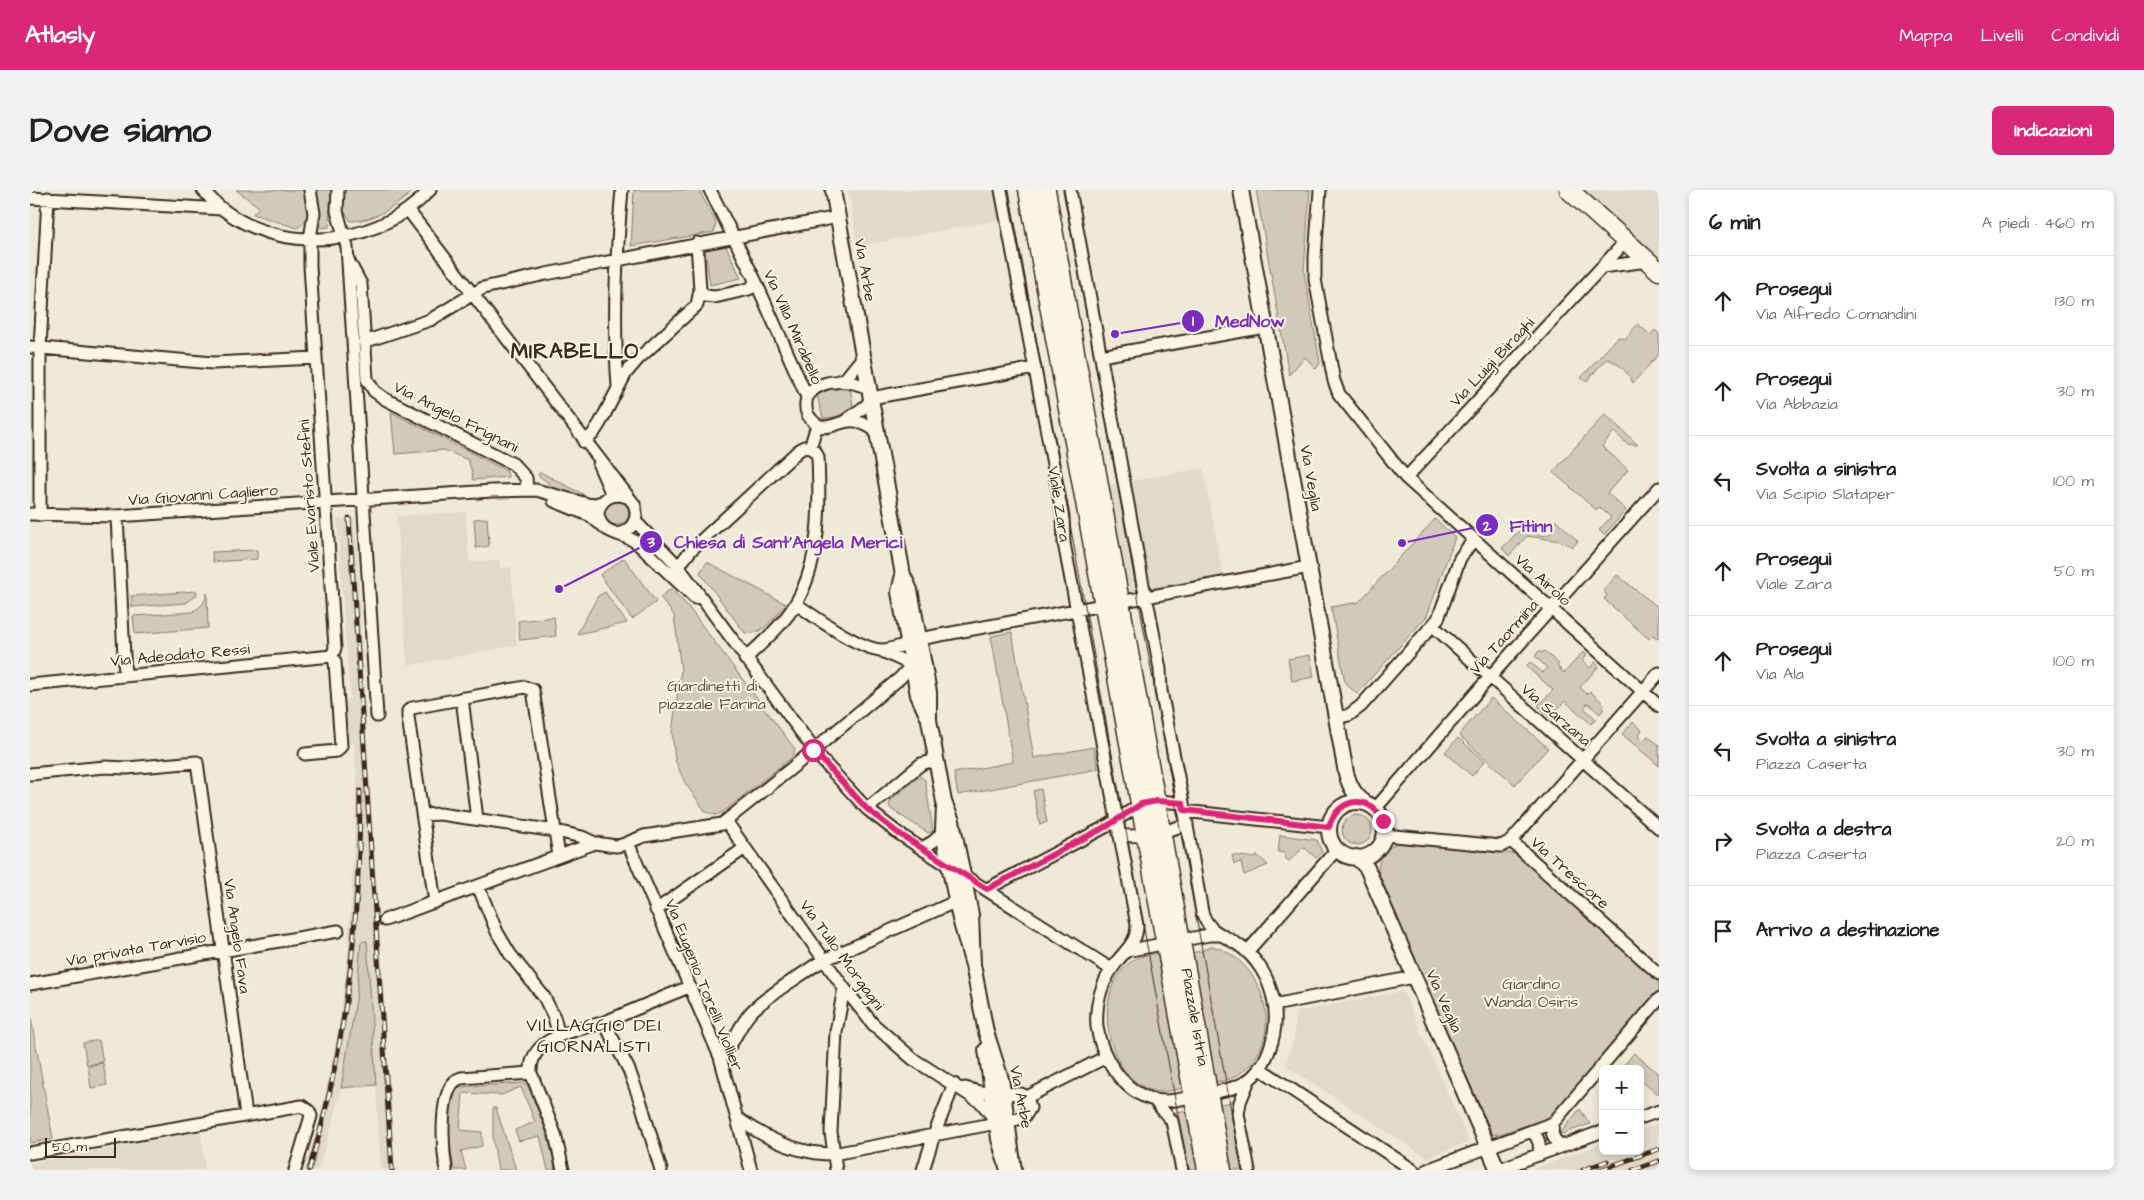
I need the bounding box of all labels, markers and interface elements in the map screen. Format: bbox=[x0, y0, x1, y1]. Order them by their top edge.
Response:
text: Atlasly bbox=[25, 18, 95, 52]
text: Mappa bbox=[1899, 23, 1953, 48]
text: Livelli bbox=[1981, 23, 2023, 48]
text: Condividi bbox=[2051, 23, 2119, 48]
text: Dove siamo bbox=[30, 106, 211, 155]
button: Indicazioni bbox=[1992, 106, 2114, 155]
text: 6 min bbox=[1709, 208, 1761, 237]
text: A piedi · 460 m bbox=[1982, 212, 2094, 234]
street label: Via Arbe bbox=[849, 237, 881, 304]
street label: Via Villa Mirabello bbox=[758, 266, 828, 388]
text: Prosegui bbox=[1756, 276, 1831, 303]
icon: ahead bbox=[1709, 287, 1737, 315]
text: 130 m bbox=[2055, 290, 2094, 312]
text: Via Alfredo Comandini bbox=[1756, 303, 1916, 325]
callout: MedNow bbox=[1180, 304, 1295, 337]
text: MedNow bbox=[1215, 309, 1285, 334]
text: 1 bbox=[1192, 311, 1194, 332]
street label: Via Luigi Biraghi bbox=[1445, 312, 1540, 412]
district label: MIRABELLO bbox=[511, 337, 639, 366]
text: Prosegui bbox=[1756, 366, 1831, 393]
street label: Via Angelo Frignani bbox=[389, 376, 523, 459]
icon: ahead bbox=[1709, 377, 1737, 405]
text: 30 m bbox=[2057, 380, 2094, 402]
text: Via Abbazia bbox=[1756, 393, 1838, 415]
street label: Viale Evaristo Stefini bbox=[293, 418, 325, 573]
street label: Via Veglia bbox=[1293, 443, 1328, 513]
text: Svolta a sinistra bbox=[1756, 456, 1896, 483]
street label: Viale Zara bbox=[1042, 465, 1076, 543]
icon: left bbox=[1709, 467, 1737, 495]
text: 100 m bbox=[2053, 470, 2094, 492]
street label: Via Giovanni Cagliero bbox=[127, 479, 279, 512]
text: Via Scipio Slataper bbox=[1756, 483, 1895, 505]
callout: Fitinn bbox=[1474, 509, 1562, 542]
text: Fitinn bbox=[1509, 514, 1553, 539]
text: 2 bbox=[1482, 516, 1492, 537]
callout: Chiesa di Sant’Angela Merici bbox=[639, 525, 912, 558]
text: Chiesa di Sant’Angela Merici bbox=[674, 530, 903, 556]
text: 3 bbox=[646, 532, 655, 553]
text: Prosegui bbox=[1756, 546, 1831, 573]
street label: Via Airolo bbox=[1510, 549, 1576, 611]
icon: ahead bbox=[1709, 557, 1737, 585]
text: 50 m bbox=[2054, 560, 2094, 582]
text: Viale Zara bbox=[1756, 573, 1832, 595]
street label: Via Taormina bbox=[1464, 595, 1544, 679]
text: Prosegui bbox=[1756, 636, 1831, 663]
street label: Via Adeodato Ressi bbox=[109, 638, 251, 672]
icon: ahead bbox=[1709, 647, 1737, 675]
text: 100 m bbox=[2053, 650, 2094, 672]
text: Via Ala bbox=[1756, 663, 1804, 685]
park label: Giardinetti di piazzale Farina bbox=[658, 675, 766, 715]
street label: Via Sarzana bbox=[1516, 678, 1596, 752]
text: Svolta a sinistra bbox=[1756, 726, 1896, 753]
icon: left bbox=[1709, 737, 1737, 765]
route start bbox=[802, 739, 825, 762]
text: 30 m bbox=[2057, 740, 2094, 762]
text: Piazza Caserta bbox=[1756, 753, 1867, 775]
route end bbox=[1372, 810, 1395, 833]
text: Svolta a destra bbox=[1756, 816, 1891, 843]
icon: right bbox=[1709, 827, 1737, 855]
text: 20 m bbox=[2056, 830, 2094, 852]
street label: Via Trescore bbox=[1526, 832, 1614, 915]
text: Piazza Caserta bbox=[1756, 843, 1867, 865]
street label: Via Angelo Fava bbox=[217, 877, 256, 995]
street label: Via Tullo Morgagni bbox=[794, 895, 890, 1016]
street label: Via Eugenio Torelli Viollier bbox=[658, 896, 749, 1075]
icon: arrive bbox=[1709, 917, 1737, 945]
text: Arrivo a destinazione bbox=[1756, 917, 1939, 944]
street label: Via privata Tarvisio bbox=[64, 926, 208, 972]
street label: Via Veglia bbox=[1419, 966, 1468, 1036]
street label: Piazzale Istria bbox=[1176, 967, 1214, 1067]
park label: Giardino Wanda Osiris bbox=[1484, 973, 1578, 1013]
district label: VILLAGGIO DEI GIORNALISTI bbox=[526, 1013, 662, 1059]
street label: Via Arbe bbox=[1004, 1064, 1038, 1131]
map controls bbox=[1599, 1065, 1644, 1155]
button: + bbox=[1599, 1065, 1644, 1110]
button: − bbox=[1599, 1110, 1644, 1155]
scale bar bbox=[45, 1135, 116, 1158]
text: 50 m bbox=[52, 1137, 87, 1157]

